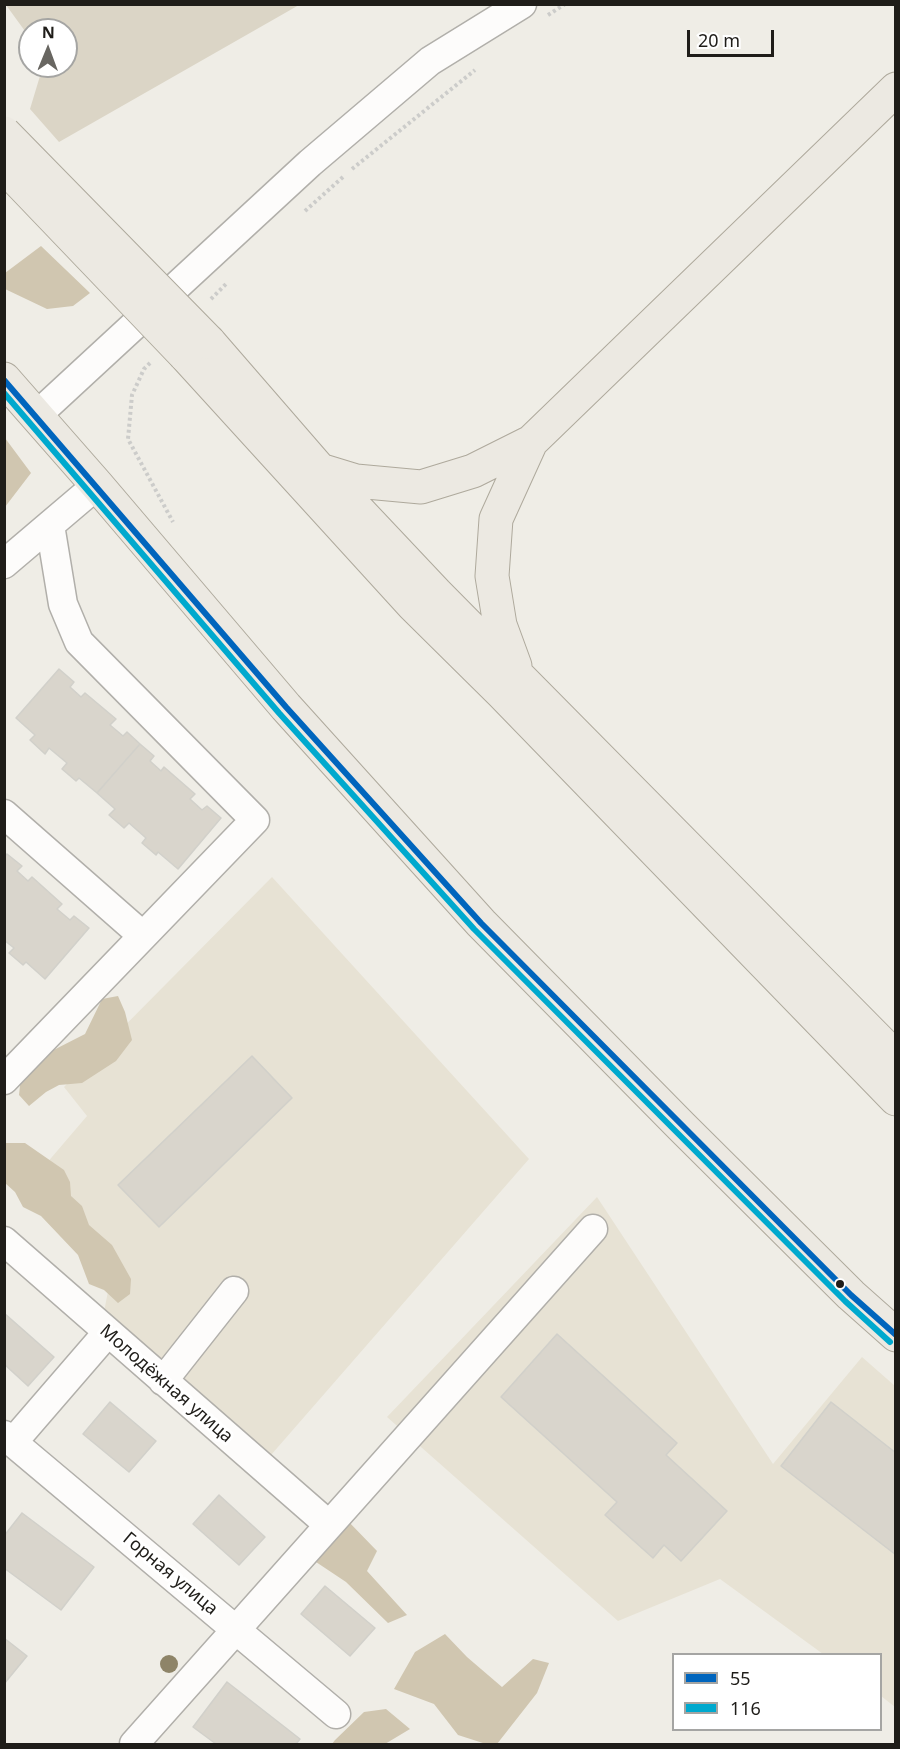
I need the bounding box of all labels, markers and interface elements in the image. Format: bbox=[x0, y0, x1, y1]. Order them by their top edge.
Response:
north arrow bbox=[18, 18, 78, 78]
scale bar bbox=[690, 18, 777, 56]
text: N bbox=[42, 21, 55, 43]
text: 20 m bbox=[698, 28, 740, 52]
unlabelled marker bbox=[834, 1278, 846, 1290]
street label: Молодёжная улица bbox=[95, 1320, 237, 1448]
street label: Горная улица bbox=[118, 1528, 222, 1620]
legend bbox=[672, 1653, 882, 1731]
text: 55 bbox=[730, 1666, 751, 1690]
text: 116 bbox=[730, 1696, 761, 1720]

